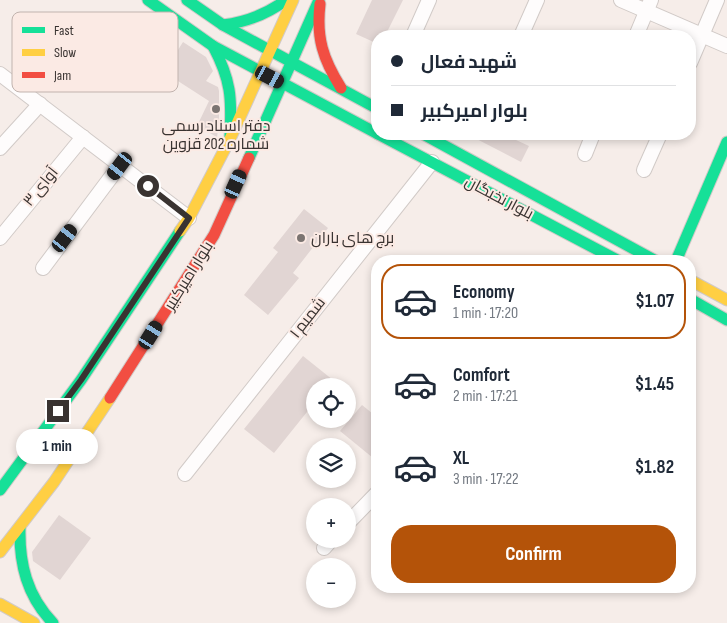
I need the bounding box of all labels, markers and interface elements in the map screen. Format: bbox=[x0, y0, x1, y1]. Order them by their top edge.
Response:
legend bbox=[12, 12, 178, 92]
text: Fast bbox=[54, 22, 74, 39]
text: Slow bbox=[54, 44, 76, 61]
text: شهید فعال bbox=[421, 51, 517, 74]
car bbox=[253, 63, 286, 91]
text: Jam bbox=[53, 67, 71, 84]
text: بلوار امیرکبیر bbox=[421, 100, 528, 123]
marker: دفتر اسناد رسمی شماره 202 قزوین bbox=[210, 103, 222, 115]
place label: دفتر اسناد رسمی شماره 202 قزوین bbox=[161, 117, 271, 154]
car bbox=[104, 150, 135, 182]
street label: آوای ۳ bbox=[19, 163, 63, 210]
car bbox=[223, 167, 248, 201]
street label: بلوار نخبگان bbox=[462, 172, 536, 224]
route start bbox=[137, 175, 159, 197]
car bbox=[49, 222, 80, 254]
place label: برج های باران bbox=[311, 229, 394, 249]
marker: برج های باران bbox=[295, 232, 307, 244]
street label: بلوار امیرکبیر bbox=[160, 238, 218, 315]
icon: car bbox=[393, 279, 438, 324]
text: Economy bbox=[453, 281, 515, 304]
text: $1.07 bbox=[635, 290, 674, 313]
street label: شمیم ۱ bbox=[286, 294, 331, 343]
text: 1 min · 17:20 bbox=[453, 304, 518, 323]
car bbox=[136, 318, 165, 352]
icon: car bbox=[393, 362, 438, 407]
text: Comfort bbox=[453, 364, 510, 387]
text: $1.45 bbox=[635, 373, 674, 396]
map controls bbox=[306, 378, 356, 608]
button: locate bbox=[306, 378, 356, 428]
text: 2 min · 17:21 bbox=[453, 387, 518, 406]
route end bbox=[47, 400, 69, 422]
callout: 1 min bbox=[17, 428, 99, 464]
text: 1 min bbox=[42, 437, 72, 456]
button: layers bbox=[306, 438, 356, 488]
icon: car bbox=[393, 445, 438, 490]
text: XL bbox=[453, 447, 469, 470]
text: $1.82 bbox=[635, 456, 674, 479]
text: 3 min · 17:22 bbox=[453, 470, 519, 489]
button: + bbox=[306, 498, 356, 548]
button: Confirm bbox=[391, 525, 676, 583]
button: − bbox=[306, 558, 356, 608]

